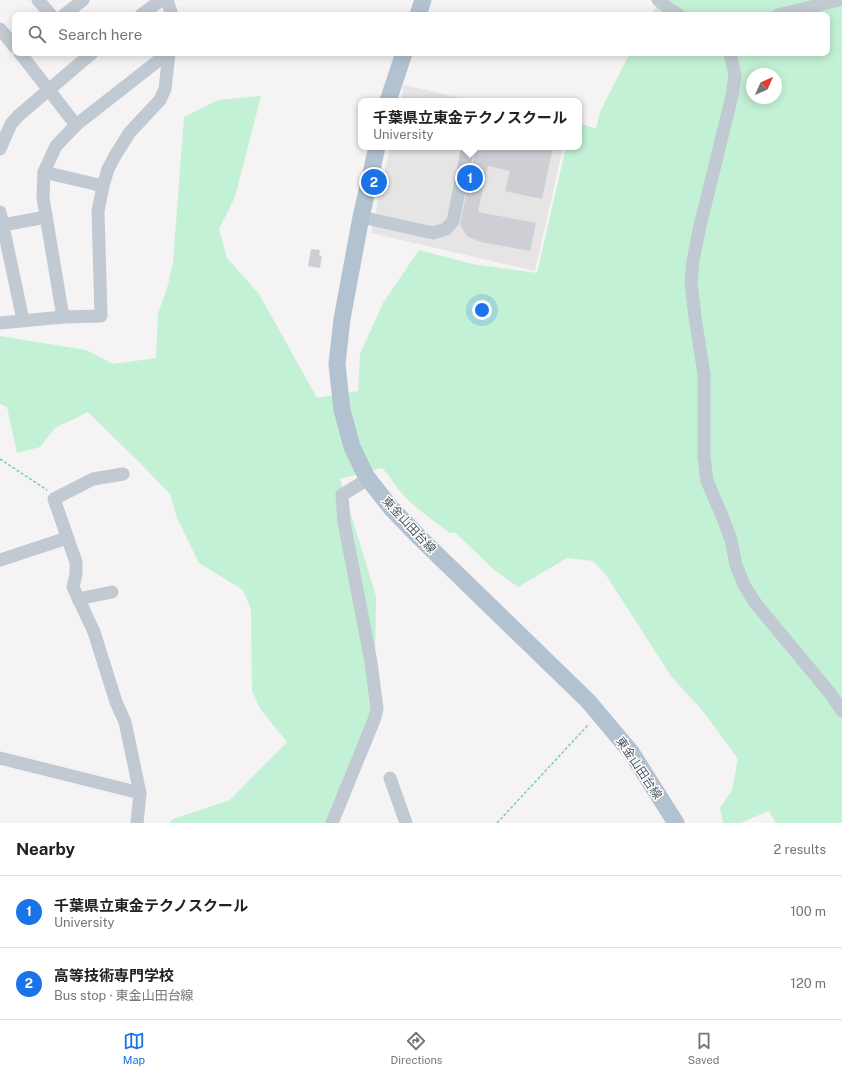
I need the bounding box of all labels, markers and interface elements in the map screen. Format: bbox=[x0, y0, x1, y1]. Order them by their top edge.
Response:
search box bbox=[12, 12, 830, 56]
icon: search bbox=[26, 23, 48, 45]
text: Search here bbox=[58, 26, 142, 43]
north arrow bbox=[746, 68, 782, 104]
popup bbox=[358, 98, 582, 150]
text: 千葉県立東金テクノスクール bbox=[373, 109, 567, 126]
text: University bbox=[373, 127, 433, 142]
pin: 1 bbox=[457, 163, 483, 193]
pin: 2 bbox=[361, 167, 387, 197]
your location bbox=[472, 300, 492, 320]
street label: 東金山田台線 bbox=[379, 494, 439, 556]
street label: 東金山田台線 bbox=[613, 734, 665, 802]
text: Nearby bbox=[16, 839, 75, 859]
text: 2 results bbox=[774, 842, 826, 857]
text: 千葉県立東金テクノスクール bbox=[54, 897, 248, 914]
text: 1 bbox=[26, 904, 32, 919]
text: 100 m bbox=[790, 904, 826, 919]
text: University bbox=[54, 915, 114, 930]
text: 高等技術専門学校 bbox=[54, 967, 174, 984]
text: 2 bbox=[25, 976, 33, 991]
text: 120 m bbox=[791, 976, 826, 991]
text: Bus stop · 東金山田台線 bbox=[54, 988, 194, 1003]
tab: Map bbox=[123, 1030, 145, 1066]
tab: Directions bbox=[391, 1030, 442, 1066]
tab: Saved bbox=[688, 1030, 719, 1066]

